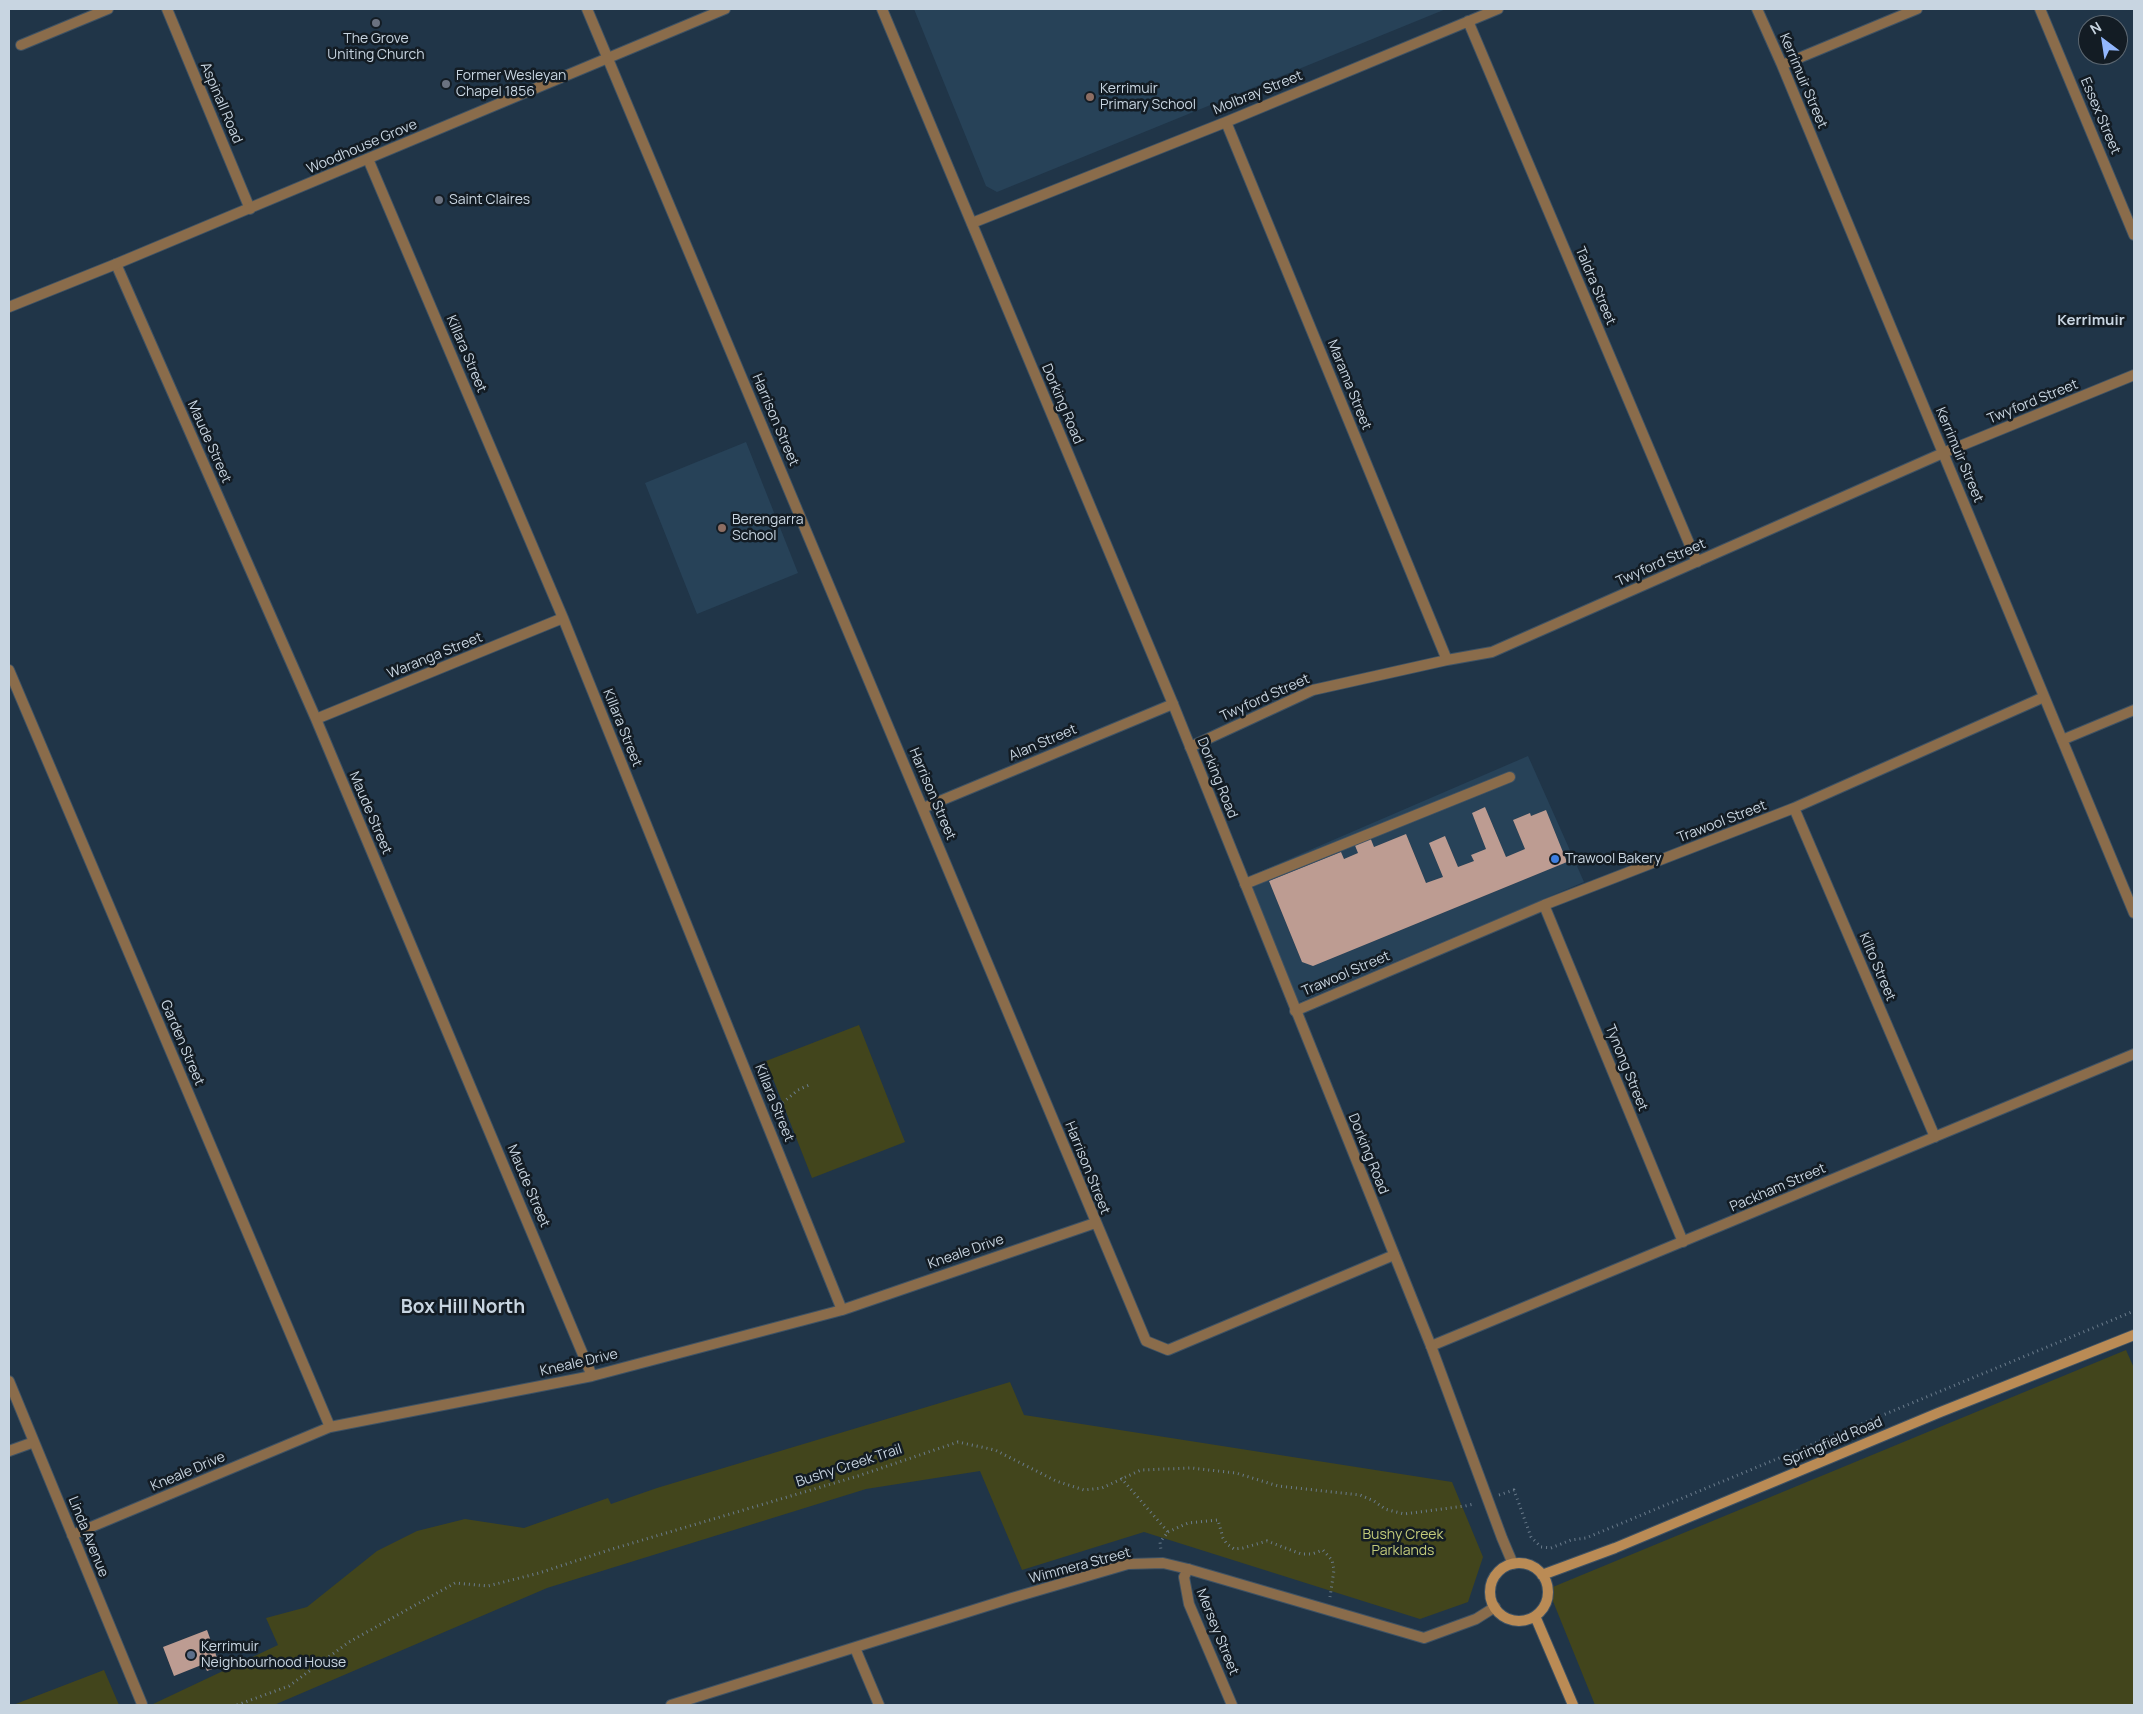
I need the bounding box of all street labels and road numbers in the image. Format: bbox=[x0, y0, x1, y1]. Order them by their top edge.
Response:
street label: Kerrimuir Street bbox=[1775, 31, 1831, 131]
street label: Aspinall Road bbox=[196, 60, 246, 146]
street label: Molbray Street bbox=[1211, 67, 1305, 119]
street label: Essex Street bbox=[2076, 75, 2124, 157]
street label: Woodhouse Grove bbox=[304, 116, 420, 178]
street label: Taldra Street bbox=[1571, 244, 1619, 328]
street label: Killara Street bbox=[442, 313, 490, 395]
street label: Marama Street bbox=[1323, 338, 1375, 432]
street label: Dorking Road bbox=[1038, 361, 1086, 447]
street label: Harrison Street bbox=[748, 371, 802, 469]
street label: Twyford Street bbox=[1985, 376, 2081, 428]
street label: Maude Street bbox=[183, 398, 235, 486]
street label: Kerrimuir Street bbox=[1931, 405, 1987, 505]
street label: Twyford Street bbox=[1614, 536, 1708, 590]
street label: Waranga Street bbox=[385, 629, 485, 683]
street label: Twyford Street bbox=[1218, 671, 1312, 725]
street label: Killara Street bbox=[599, 687, 645, 769]
street label: Alan Street bbox=[1007, 721, 1079, 765]
street label: Dorking Road bbox=[1193, 735, 1241, 821]
street label: Harrison Street bbox=[905, 745, 959, 843]
street label: Maude Street bbox=[345, 769, 395, 857]
street label: Trawool Street bbox=[1675, 797, 1769, 847]
street label: Kilto Street bbox=[1855, 930, 1899, 1004]
street label: Trawool Street bbox=[1299, 948, 1393, 1000]
street label: Garden Street bbox=[156, 998, 208, 1088]
street label: Tynong Street bbox=[1601, 1022, 1651, 1114]
street label: Killara Street bbox=[751, 1062, 797, 1144]
street label: Dorking Road bbox=[1344, 1111, 1392, 1197]
street label: Harrison Street bbox=[1061, 1119, 1113, 1217]
street label: Maude Street bbox=[503, 1142, 553, 1230]
street label: Packham Street bbox=[1728, 1160, 1828, 1216]
street label: Kneale Drive bbox=[926, 1231, 1006, 1273]
street label: Kneale Drive bbox=[538, 1346, 620, 1380]
street label: Springfield Road bbox=[1781, 1414, 1885, 1470]
street label: Bushy Creek Trail bbox=[794, 1441, 904, 1491]
street label: Kneale Drive bbox=[148, 1449, 228, 1495]
street label: Linda Avenue bbox=[64, 1494, 112, 1580]
street label: Wimmera Street bbox=[1027, 1544, 1133, 1588]
street label: Mersey Street bbox=[1192, 1586, 1242, 1678]

